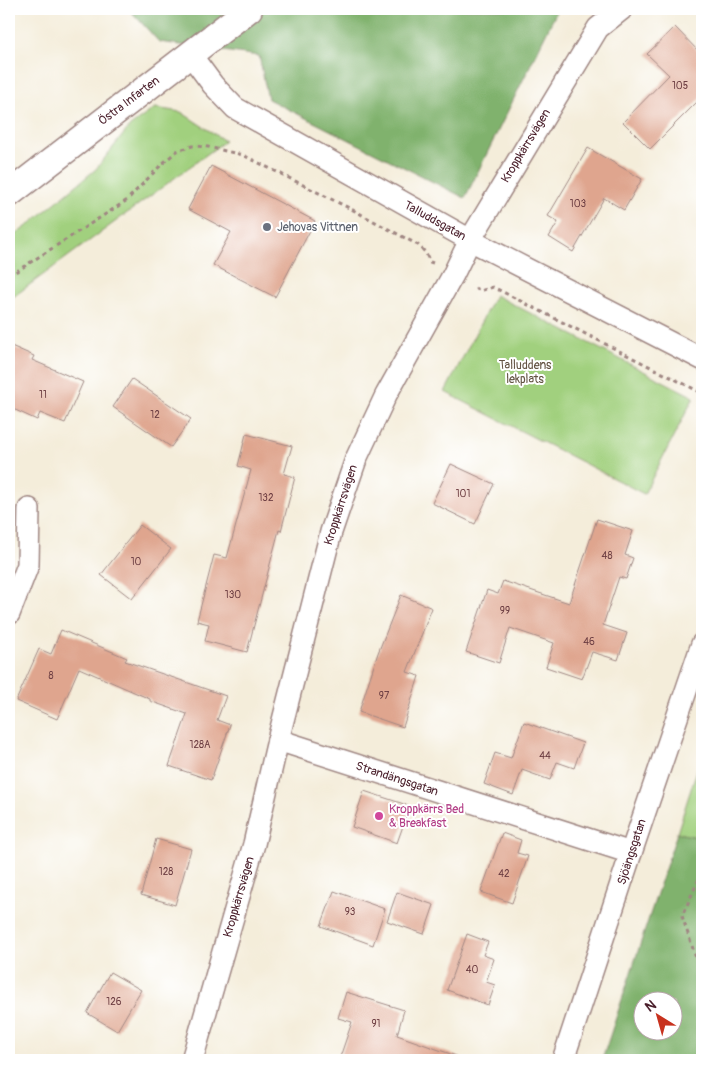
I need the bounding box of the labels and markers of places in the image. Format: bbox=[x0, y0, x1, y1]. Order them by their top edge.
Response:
place label: Jehovas Vittnen bbox=[277, 220, 358, 235]
marker: Jehovas Vittnen bbox=[261, 221, 273, 233]
place label: Kroppkärrs Bed & Breakfast bbox=[389, 802, 464, 831]
marker: Kroppkärrs Bed & Breakfast bbox=[373, 810, 385, 822]

